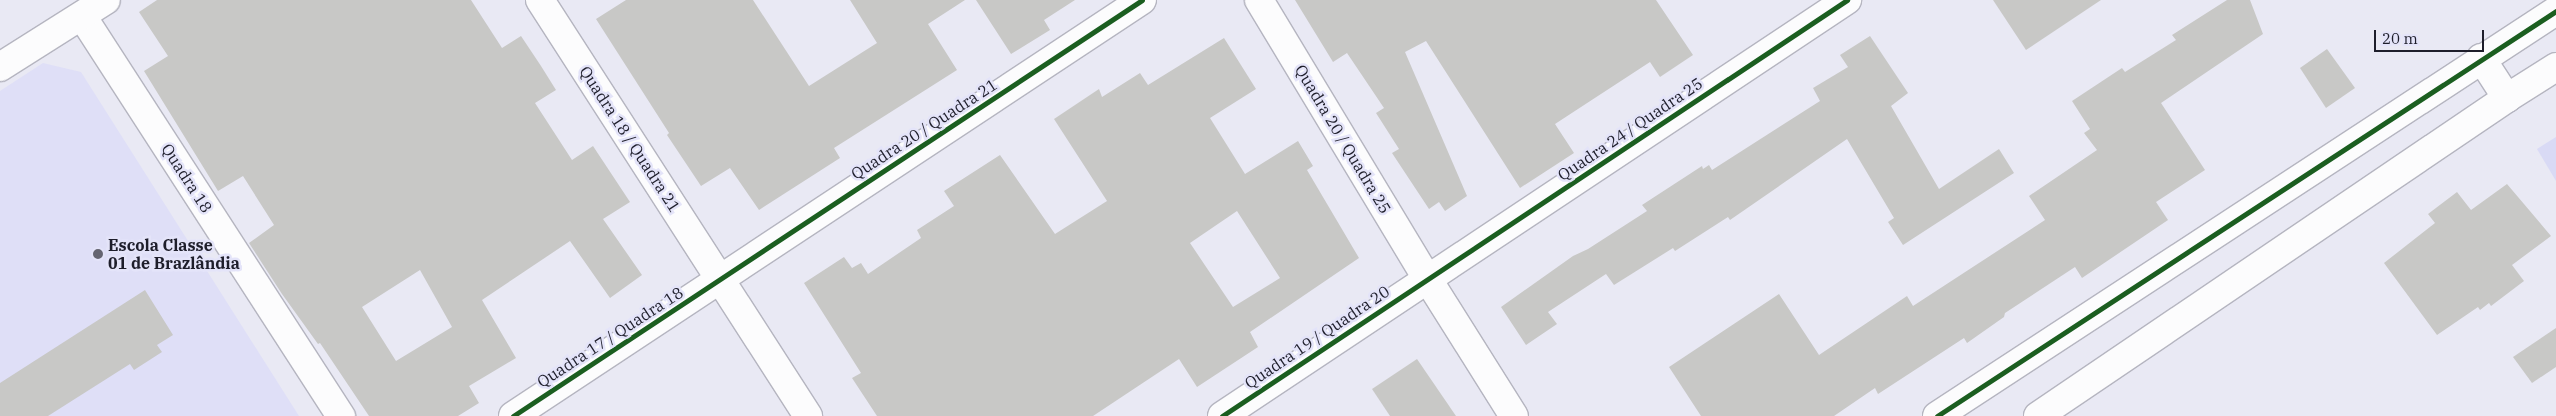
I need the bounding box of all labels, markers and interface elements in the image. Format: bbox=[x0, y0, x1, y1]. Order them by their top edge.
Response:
scale bar bbox=[2376, 20, 2486, 52]
text: 20 m bbox=[2382, 29, 2418, 48]
street label: Quadra 20 / Quadra 25 bbox=[1291, 61, 1395, 217]
street label: Quadra 18 / Quadra 21 bbox=[576, 62, 684, 216]
street label: Quadra 24 / Quadra 25 bbox=[1554, 73, 1706, 185]
street label: Quadra 20 / Quadra 21 bbox=[847, 75, 1001, 183]
street label: Quadra 18 bbox=[158, 140, 216, 216]
place label: Escola Classe 01 de Brazlândia bbox=[108, 235, 240, 273]
marker: Escola Classe 01 de Brazlândia bbox=[92, 248, 104, 260]
street label: Quadra 19 / Quadra 20 bbox=[1241, 281, 1393, 393]
street label: Quadra 17 / Quadra 18 bbox=[533, 283, 687, 391]

